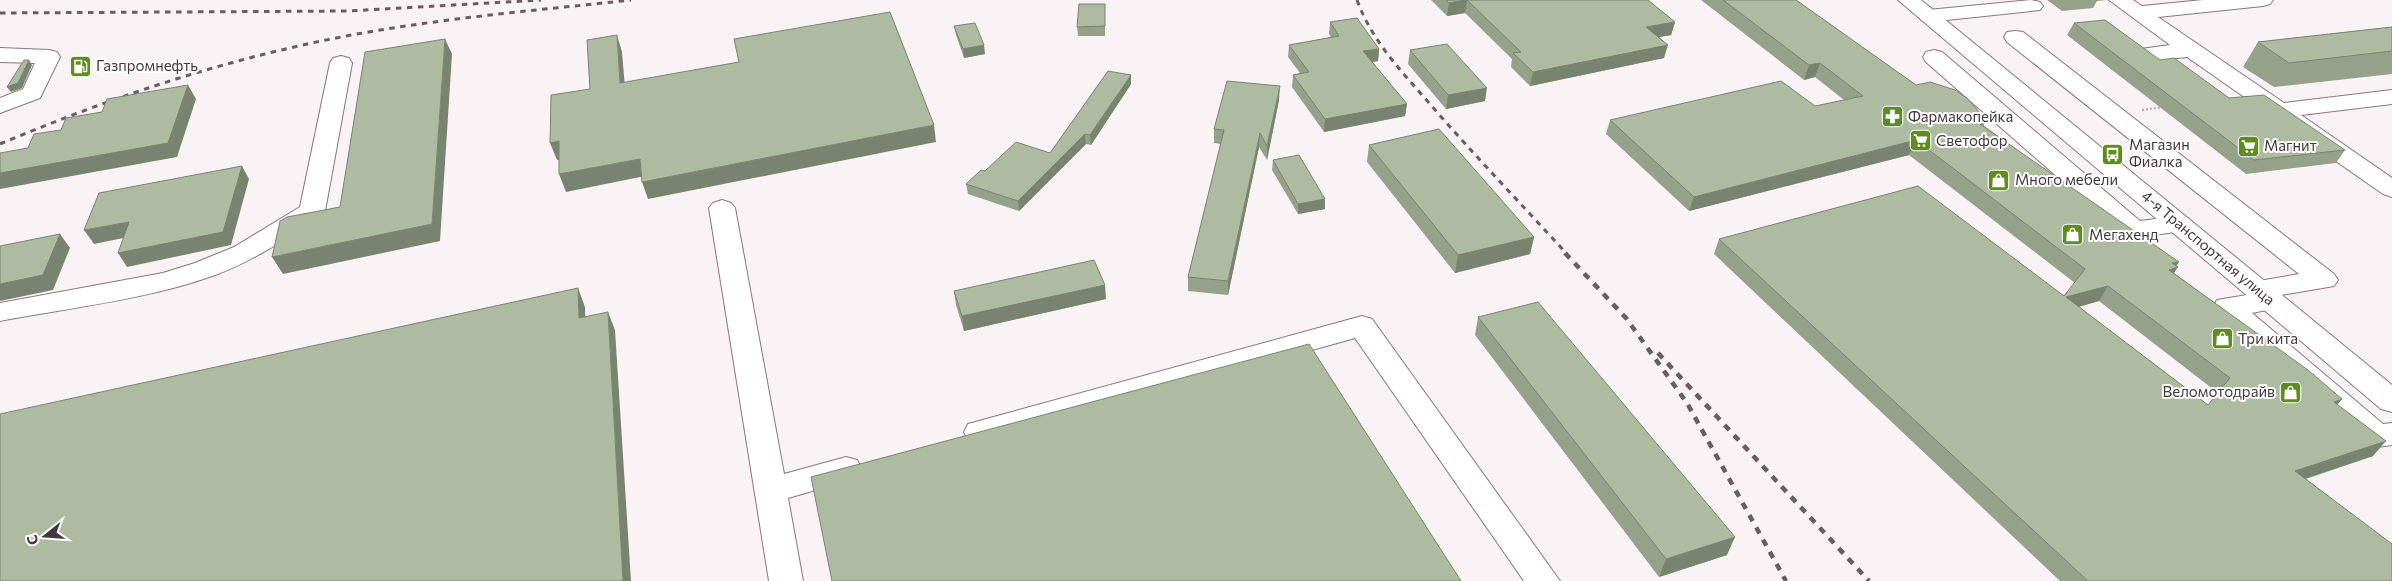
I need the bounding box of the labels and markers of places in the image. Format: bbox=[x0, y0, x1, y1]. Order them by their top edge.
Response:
fuel station icon: Газпромнефть bbox=[68, 54, 92, 78]
place label: Газпромнефть bbox=[96, 56, 198, 74]
pharmacy icon: Фармакопейка bbox=[1880, 105, 1904, 129]
place label: Фармакопейка bbox=[1908, 107, 2013, 125]
supermarket icon: Светофор bbox=[1908, 129, 1932, 153]
place label: Светофор bbox=[1936, 131, 2008, 149]
supermarket icon: Магнит bbox=[2236, 134, 2260, 158]
place label: Магазин Фиалка bbox=[2129, 135, 2190, 170]
place label: Магнит bbox=[2264, 136, 2317, 154]
bus stop icon: Магазин Фиалка bbox=[2101, 142, 2125, 166]
shop icon: Много мебели bbox=[1987, 168, 2011, 192]
place label: Много мебели bbox=[2015, 170, 2118, 188]
shop icon: Мегахенд bbox=[2061, 223, 2085, 247]
place label: Мегахенд bbox=[2089, 225, 2159, 243]
shop icon: Три кита bbox=[2210, 327, 2234, 351]
place label: Три кита bbox=[2238, 329, 2298, 347]
shop icon: Веломотодрайв bbox=[2279, 380, 2303, 404]
place label: Веломотодрайв bbox=[2163, 382, 2275, 400]

